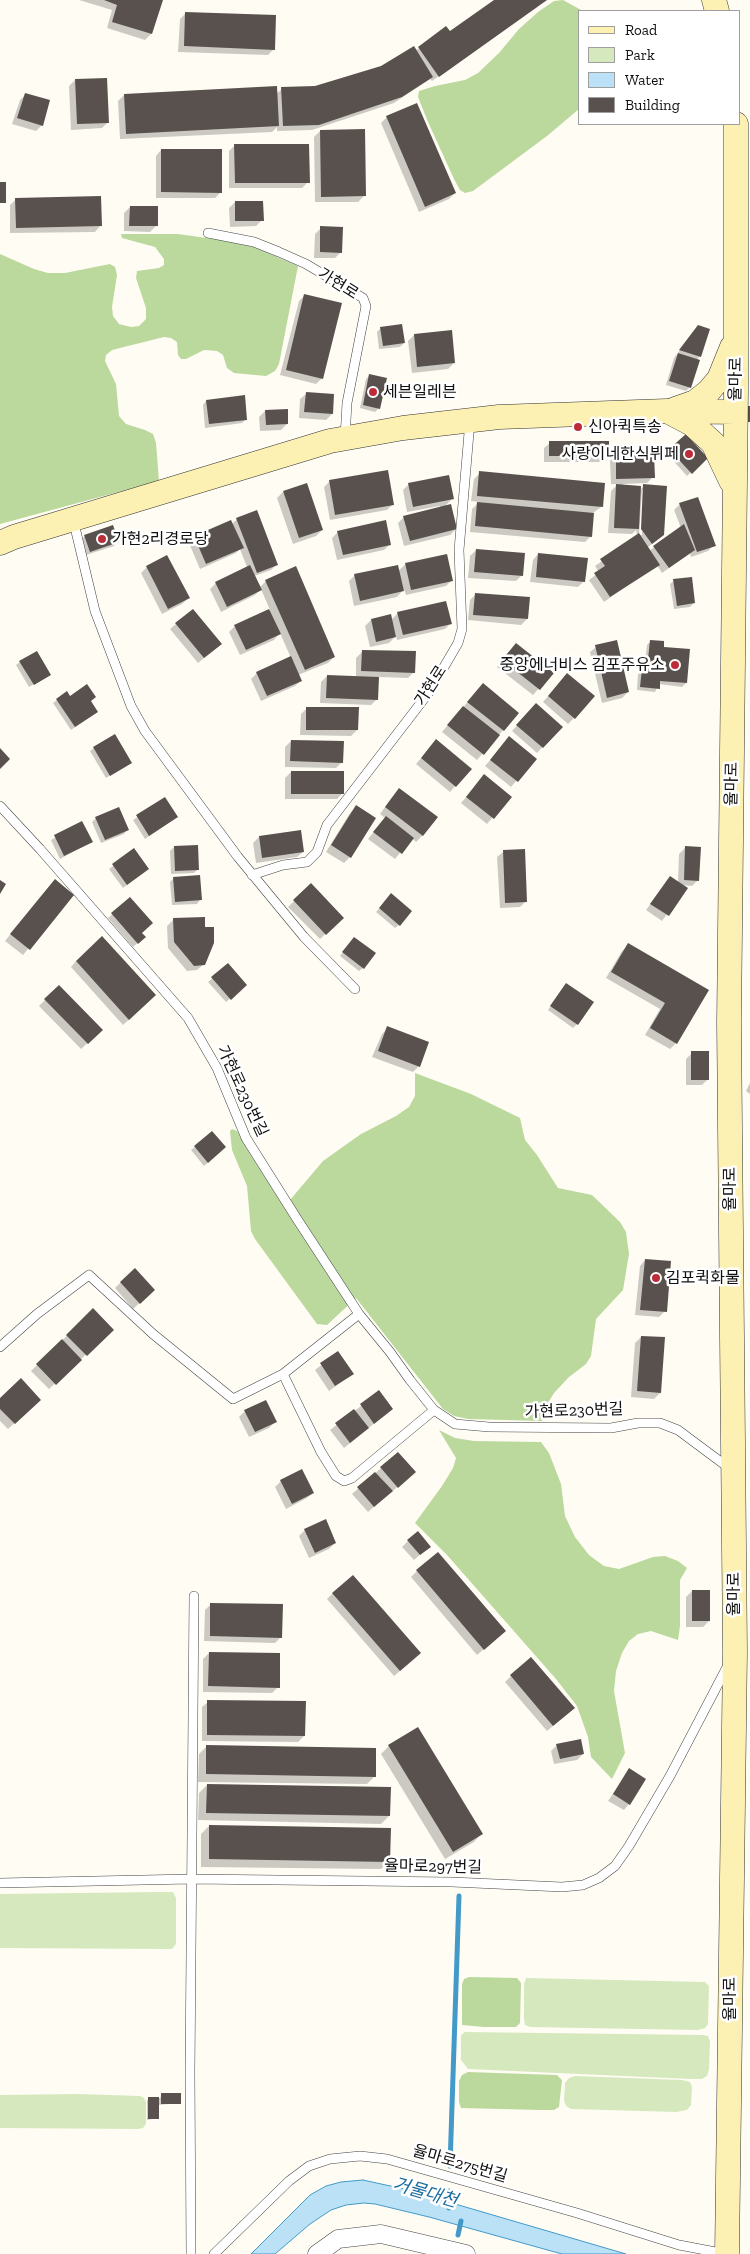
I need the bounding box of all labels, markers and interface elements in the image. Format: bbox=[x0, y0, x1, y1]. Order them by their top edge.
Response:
legend bbox=[578, 10, 740, 125]
text: Road bbox=[625, 21, 657, 39]
text: Park bbox=[625, 46, 655, 64]
text: Water bbox=[625, 71, 665, 89]
text: Building bbox=[625, 96, 680, 114]
street label: 가현로 bbox=[314, 264, 362, 304]
street label: 율마로 bbox=[726, 357, 746, 401]
place label: 세븐일레븐 bbox=[383, 382, 457, 402]
marker: 세븐일레븐 bbox=[367, 386, 379, 398]
place label: 신아퀵특송 bbox=[588, 417, 662, 437]
marker: 신아퀵특송 bbox=[572, 421, 584, 433]
place label: 사랑이네한식뷔페 bbox=[561, 444, 679, 464]
marker: 사랑이네한식뷔페 bbox=[683, 448, 695, 460]
place label: 가현2리경로당 bbox=[112, 529, 209, 549]
marker: 가현2리경로당 bbox=[96, 533, 108, 545]
place label: 중앙에너비스 김포주유소 bbox=[499, 655, 665, 675]
marker: 중앙에너비스 김포주유소 bbox=[669, 659, 681, 671]
street label: 가현로 bbox=[411, 662, 451, 710]
street label: 율마로 bbox=[722, 762, 742, 806]
street label: 가현로230번길 bbox=[212, 1042, 272, 1140]
street label: 율마로 bbox=[720, 1167, 740, 1211]
place label: 김포퀵화물 bbox=[666, 1268, 740, 1288]
marker: 김포퀵화물 bbox=[650, 1272, 662, 1284]
street label: 가현로230번길 bbox=[524, 1400, 624, 1422]
street label: 율마로 bbox=[724, 1572, 744, 1616]
street label: 율마로297번길 bbox=[384, 1857, 482, 1877]
street label: 율마로 bbox=[720, 1977, 740, 2021]
street label: 율마로275번길 bbox=[410, 2141, 510, 2187]
water label: 거물대천 bbox=[390, 2173, 460, 2213]

